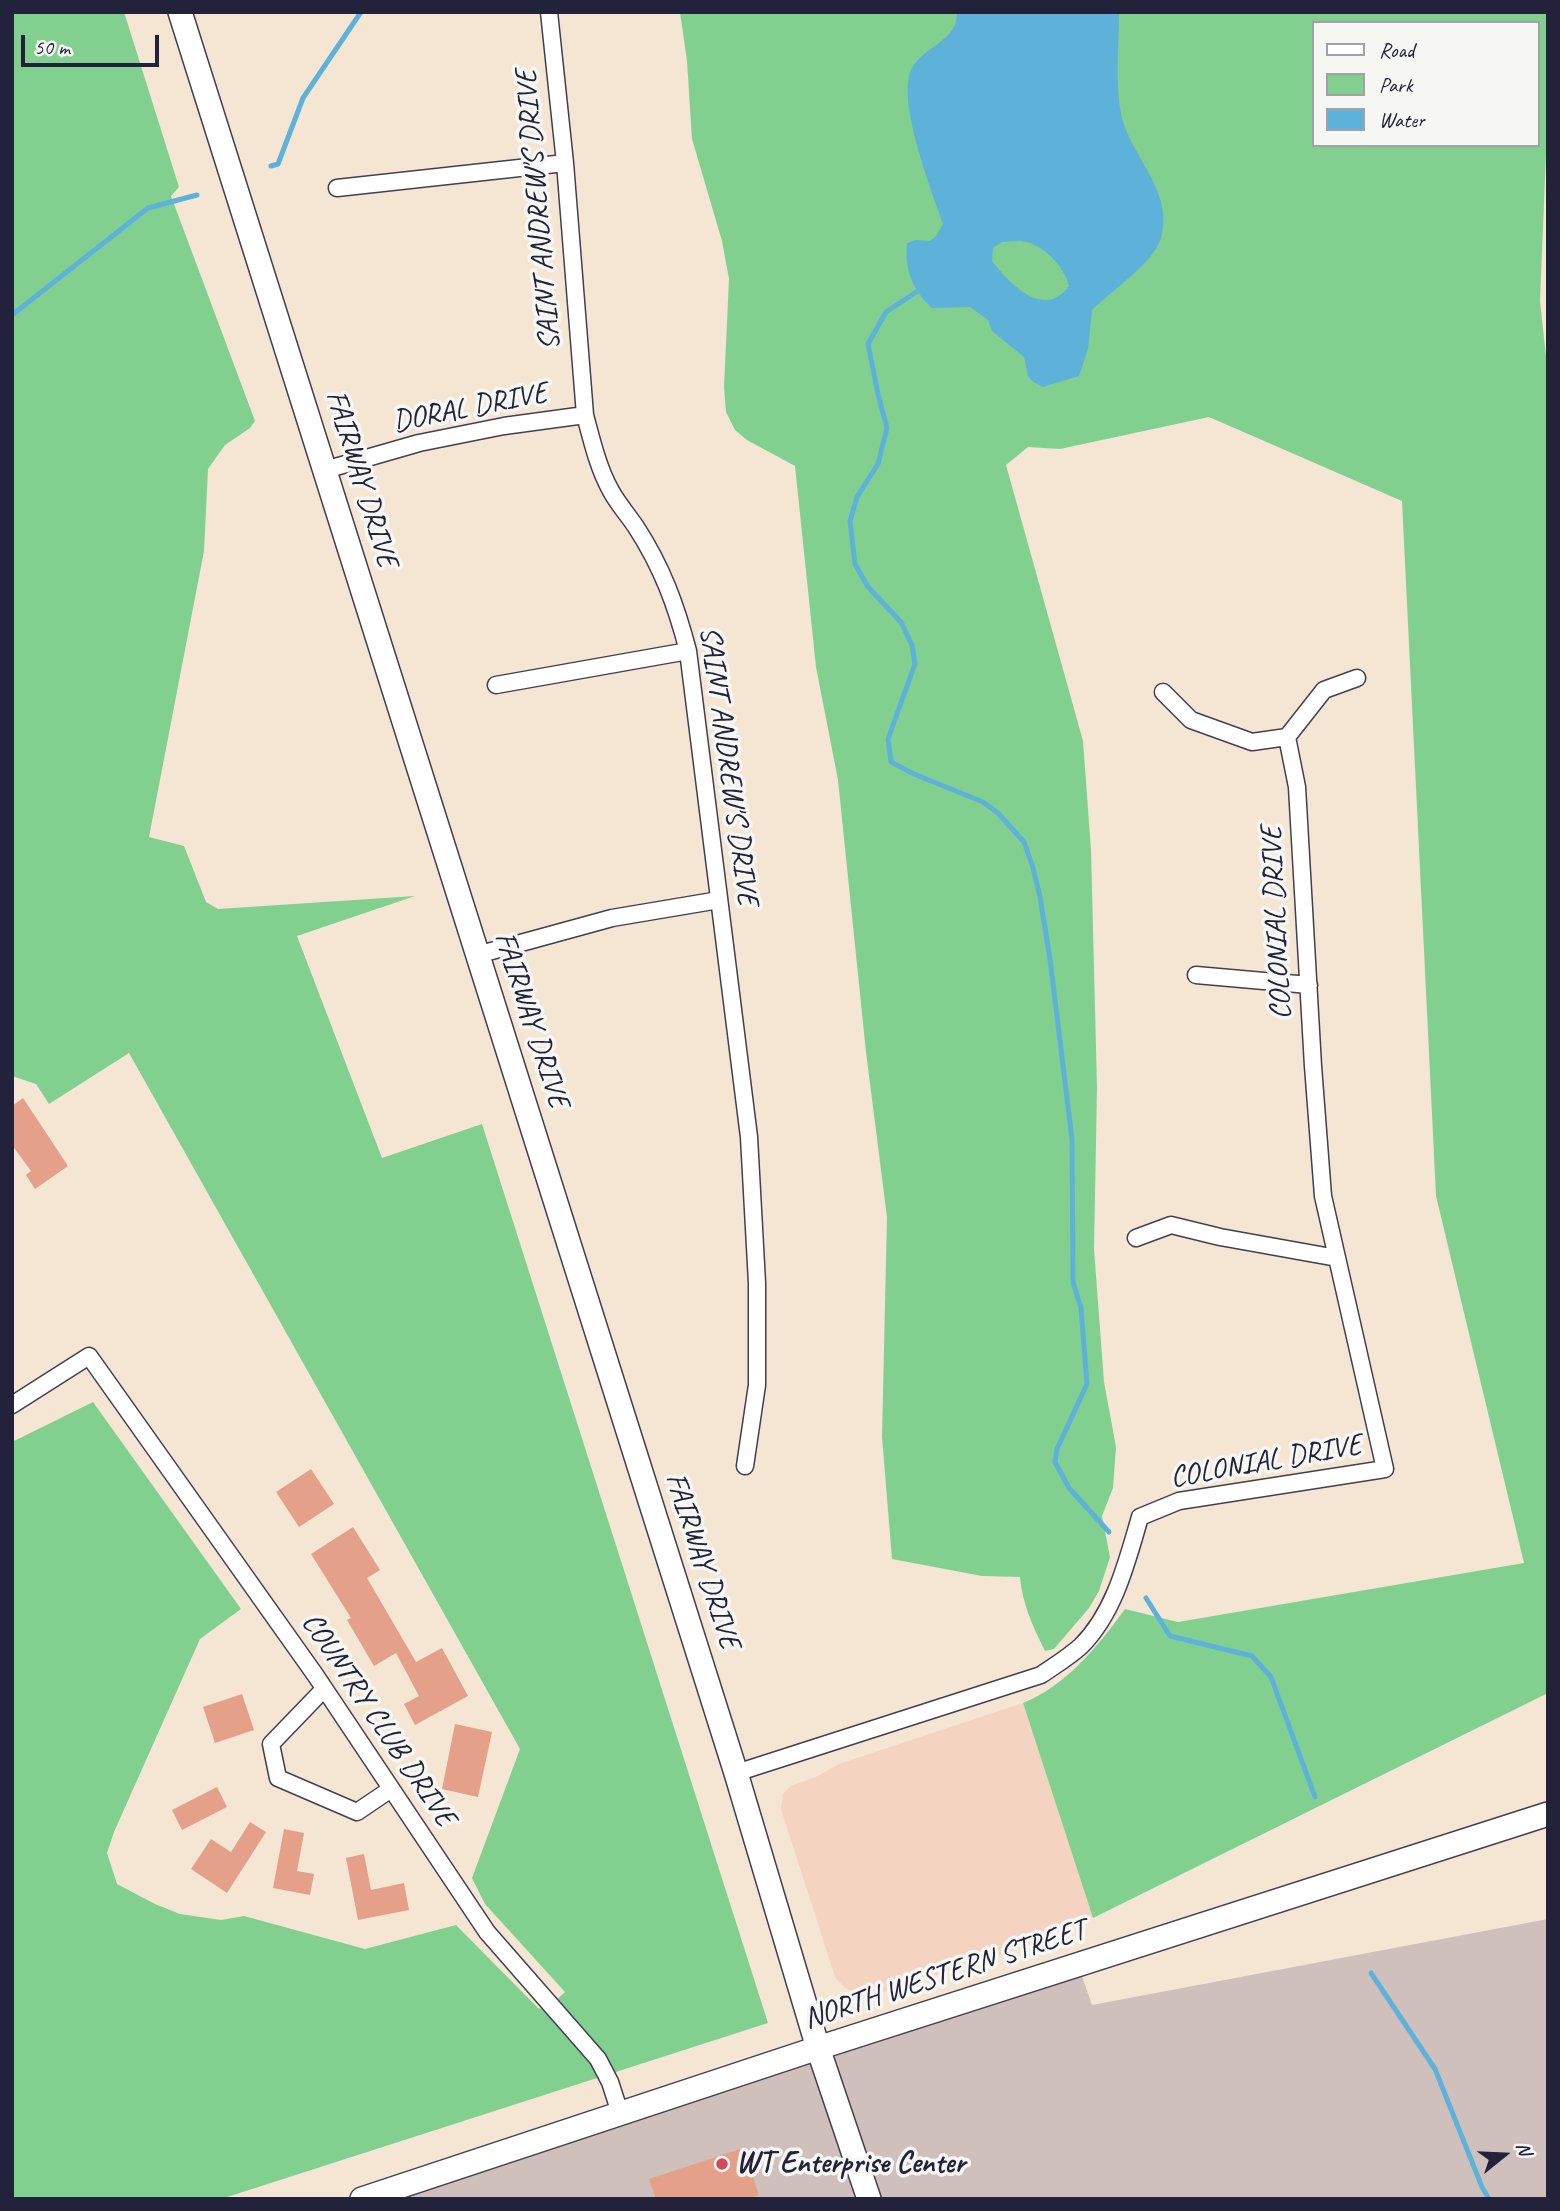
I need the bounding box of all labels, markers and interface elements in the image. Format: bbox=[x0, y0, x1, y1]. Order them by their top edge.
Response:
scale bar bbox=[24, 21, 163, 65]
legend bbox=[1312, 21, 1539, 147]
text: 50 m bbox=[34, 34, 70, 60]
text: Road bbox=[1379, 37, 1414, 63]
street label: SAINT ANDREW'S DRIVE bbox=[509, 68, 569, 352]
text: Park bbox=[1379, 72, 1412, 98]
text: Water bbox=[1379, 107, 1425, 133]
street label: DORAL DRIVE bbox=[390, 375, 550, 441]
street label: FAIRWAY DRIVE bbox=[317, 386, 405, 572]
street label: SAINT ANDREW'S DRIVE bbox=[691, 624, 765, 908]
street label: COLONIAL DRIVE bbox=[1254, 825, 1300, 1021]
street label: FAIRWAY DRIVE bbox=[486, 927, 576, 1113]
street label: COLONIAL DRIVE bbox=[1167, 1427, 1365, 1497]
street label: FAIRWAY DRIVE bbox=[657, 1468, 747, 1654]
street label: COUNTRY CLUB DRIVE bbox=[293, 1606, 463, 1834]
street label: NORTH WESTERN STREET bbox=[799, 1912, 1091, 2038]
north arrow bbox=[1469, 2120, 1539, 2190]
text: N bbox=[1511, 2139, 1537, 2158]
place label: WT Enterprise Center bbox=[736, 2146, 965, 2182]
marker: WT Enterprise Center bbox=[714, 2156, 730, 2172]

